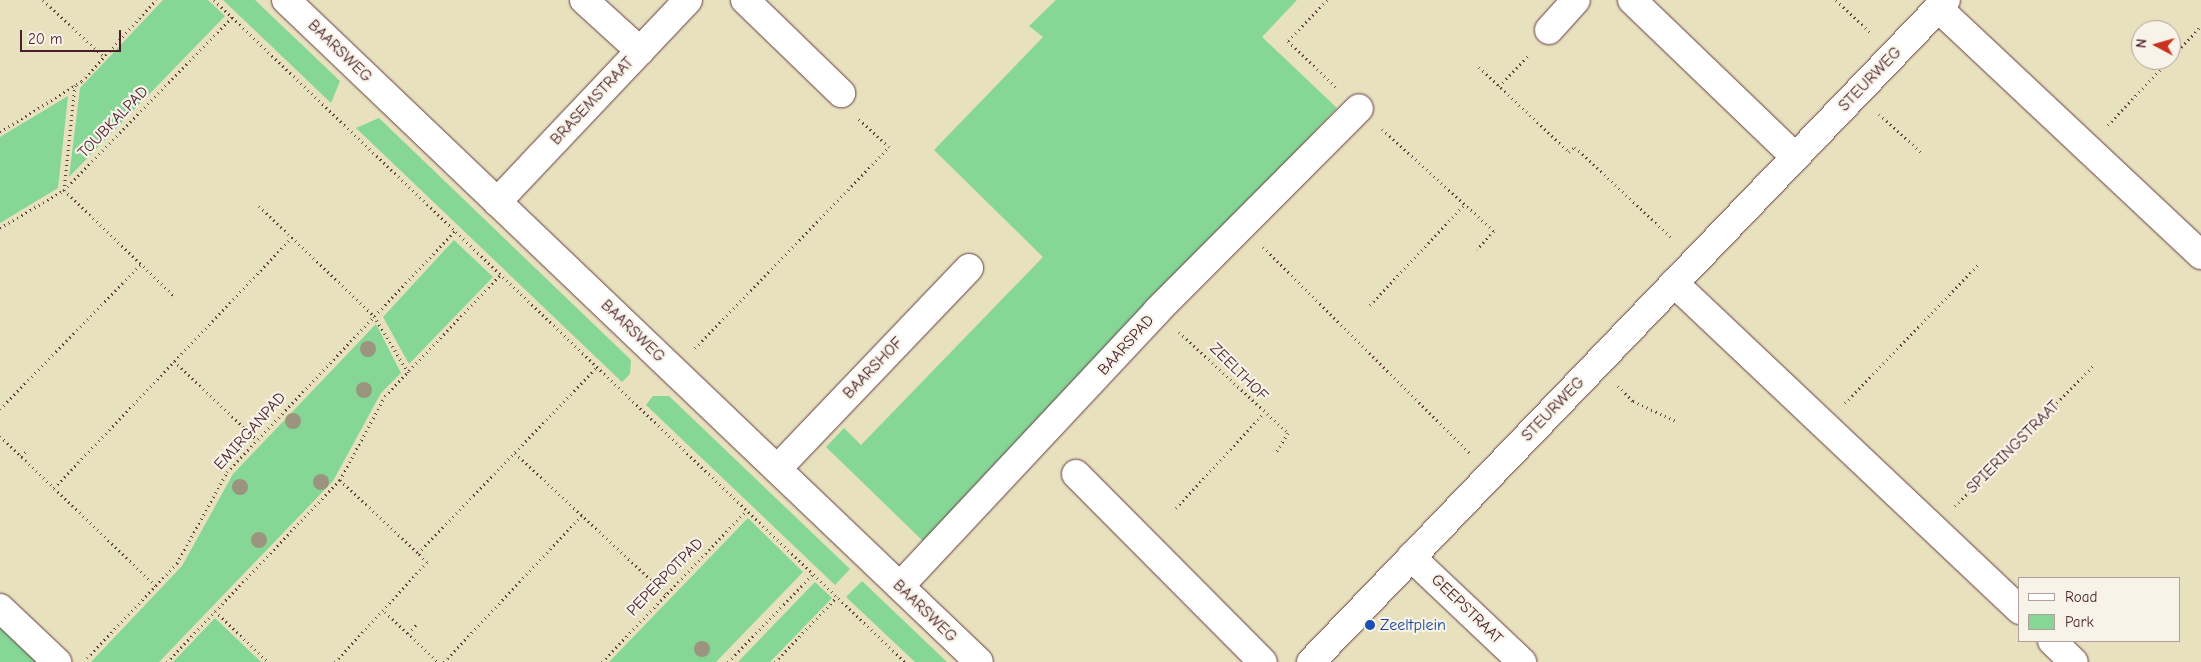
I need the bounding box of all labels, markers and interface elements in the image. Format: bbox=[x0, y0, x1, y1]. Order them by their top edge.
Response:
street label: BAARSWEG bbox=[304, 16, 376, 86]
scale bar bbox=[22, 20, 124, 52]
north arrow bbox=[2131, 20, 2181, 70]
text: 20 m bbox=[28, 30, 62, 48]
text: N bbox=[2133, 38, 2151, 49]
street label: STEURWEG bbox=[1835, 43, 1905, 115]
street label: BRASEMSTRAAT bbox=[546, 53, 638, 149]
street label: TOUBKALPAD bbox=[74, 82, 152, 162]
street label: BAARSWEG bbox=[597, 296, 669, 366]
street label: BAARSPAD bbox=[1094, 311, 1158, 379]
street label: BAARSHOF bbox=[839, 333, 907, 403]
street label: ZEELTHOF bbox=[1206, 339, 1272, 405]
street label: STEURWEG bbox=[1518, 373, 1588, 445]
street label: EMIRGANPAD bbox=[210, 388, 290, 474]
street label: SPIERINGSTRAAT bbox=[1962, 396, 2064, 498]
street label: PEPERPOTPAD bbox=[623, 534, 707, 620]
street label: GEEPSTRAAT bbox=[1427, 570, 1507, 648]
street label: BAARSWEG bbox=[889, 576, 961, 646]
legend bbox=[2018, 577, 2181, 642]
text: Road bbox=[2065, 588, 2097, 606]
text: Park bbox=[2065, 613, 2094, 631]
place label: Zeeltplein bbox=[1380, 615, 1446, 635]
marker: Zeeltplein bbox=[1364, 619, 1376, 631]

